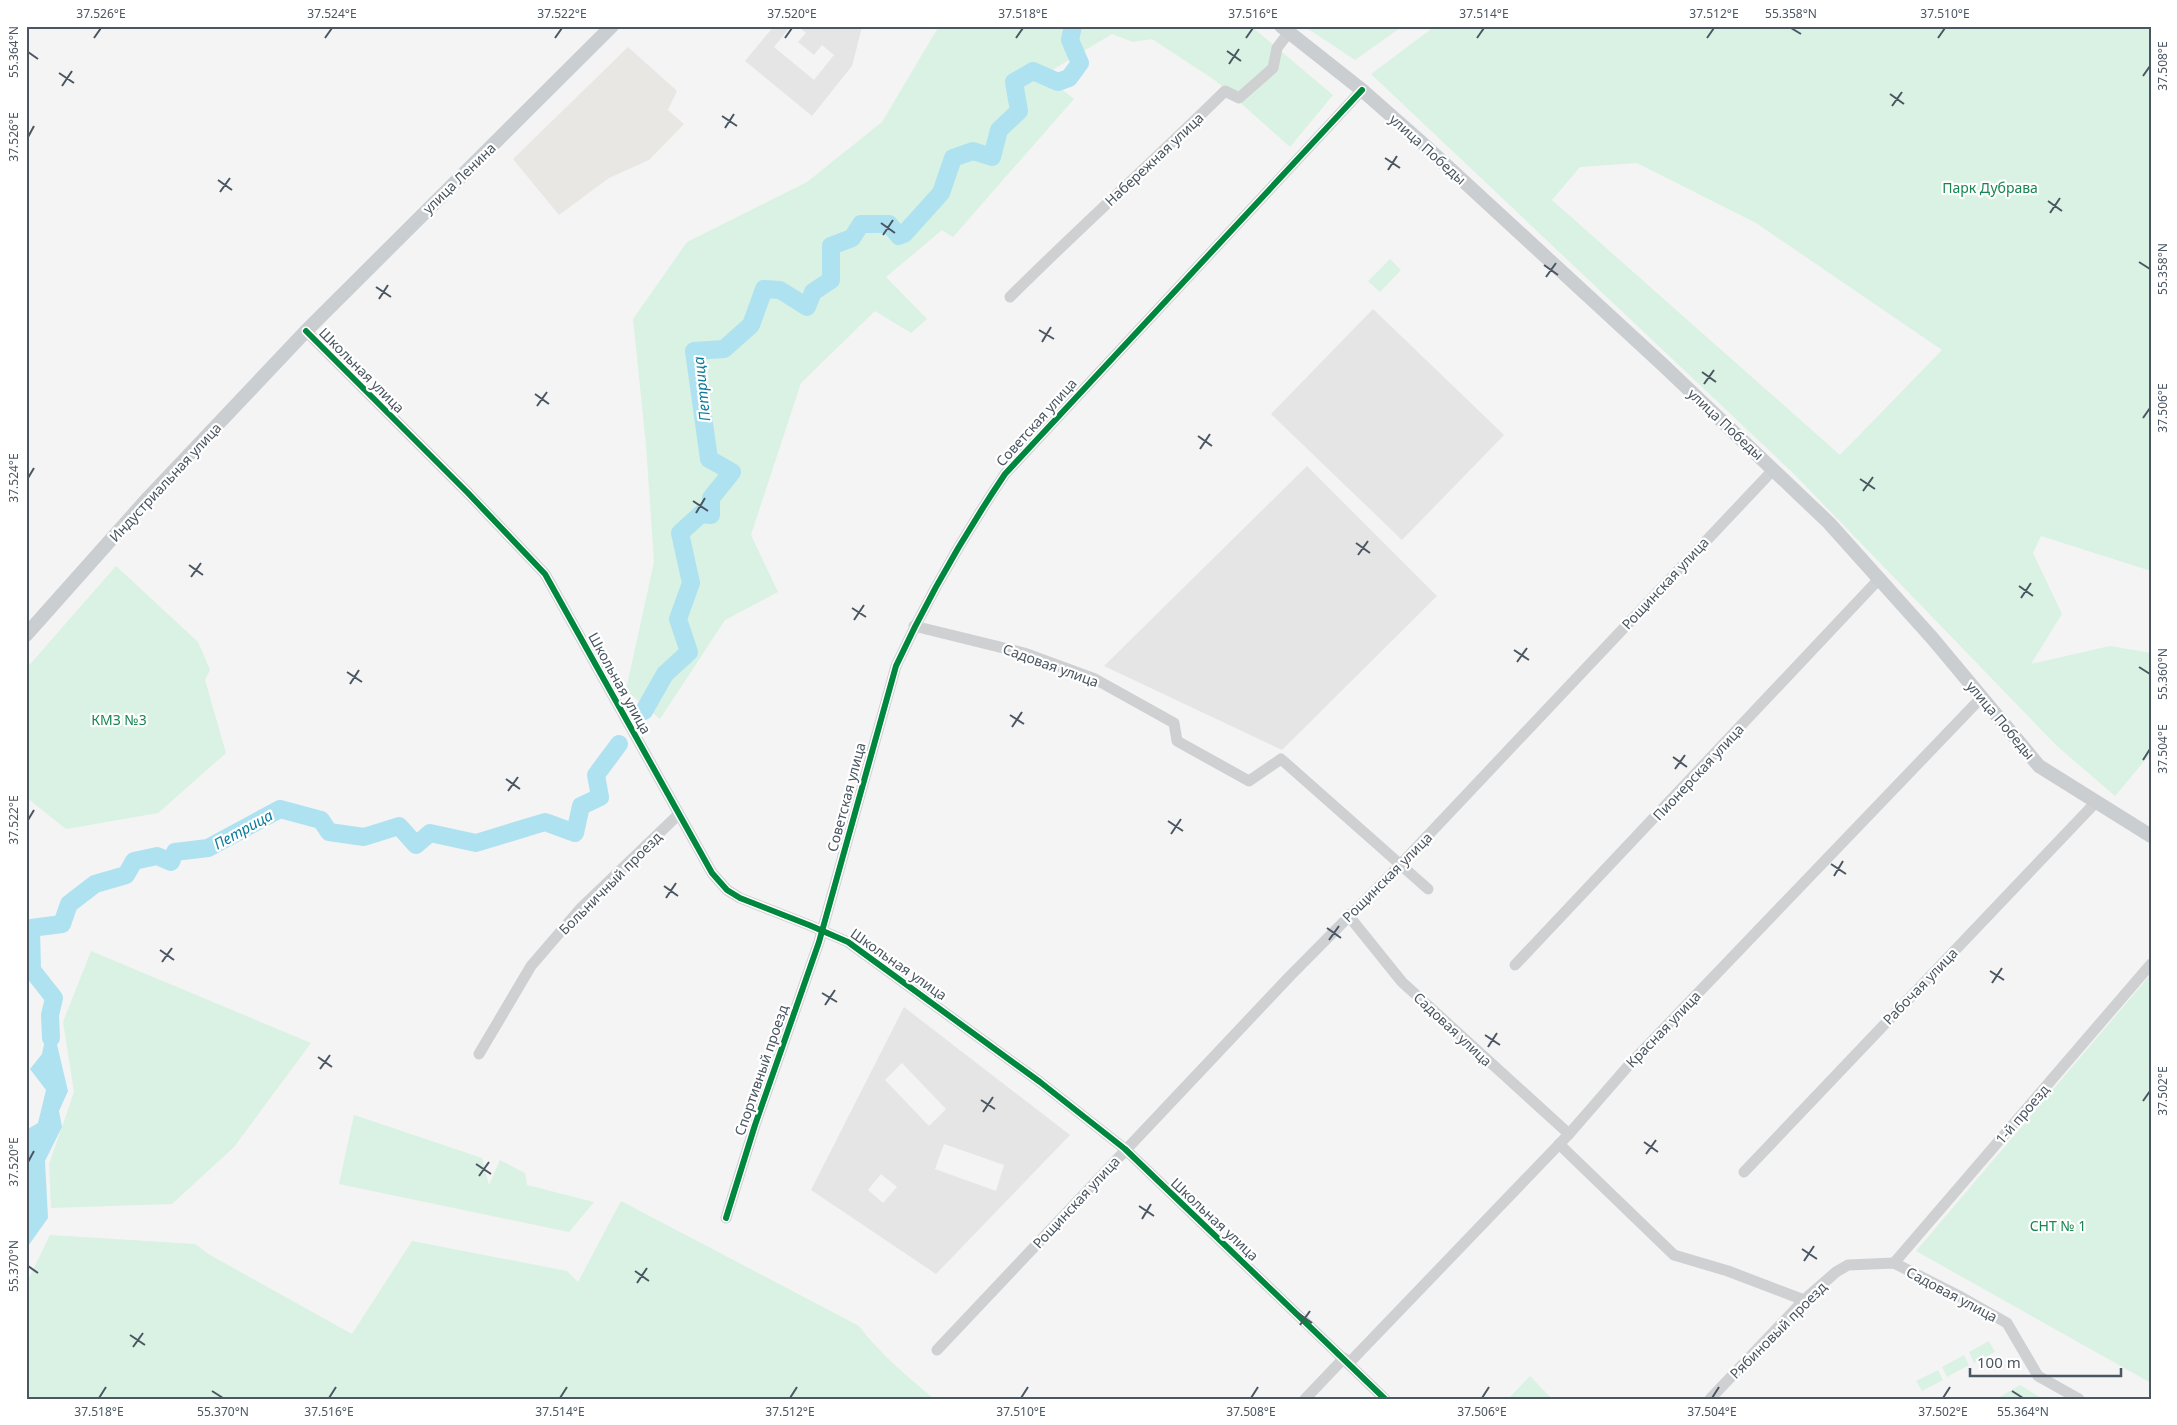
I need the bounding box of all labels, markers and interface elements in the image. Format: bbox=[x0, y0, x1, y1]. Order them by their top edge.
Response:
text: 37.526°E bbox=[76, 5, 126, 22]
text: 37.524°E bbox=[307, 5, 357, 22]
text: 37.522°E bbox=[537, 5, 587, 22]
text: 37.520°E bbox=[767, 5, 817, 22]
text: 37.518°E bbox=[998, 5, 1048, 22]
text: 37.516°E bbox=[1228, 5, 1278, 22]
text: 37.514°E bbox=[1459, 5, 1509, 22]
text: 37.512°E bbox=[1689, 5, 1739, 22]
text: 55.358°N bbox=[1765, 5, 1817, 22]
text: 37.510°E bbox=[1920, 5, 1970, 22]
text: 55.364°N bbox=[5, 26, 22, 78]
text: 37.508°E bbox=[2154, 41, 2171, 91]
street label: Набережная улица bbox=[1100, 108, 1208, 210]
street label: улица Победы bbox=[1386, 109, 1470, 189]
text: 37.526°E bbox=[5, 112, 22, 162]
street label: улица Ленина bbox=[418, 138, 500, 218]
park label: Парк Дубрава bbox=[1942, 178, 2038, 197]
text: 55.358°N bbox=[2154, 243, 2171, 295]
street label: Школьная улица bbox=[315, 323, 409, 417]
water label: Петрица bbox=[688, 355, 714, 422]
street label: Советская улица bbox=[991, 374, 1081, 470]
text: 37.506°E bbox=[2154, 383, 2171, 433]
street label: улица Победы bbox=[1684, 384, 1768, 464]
street label: Индустриальная улица bbox=[105, 418, 225, 546]
text: 37.524°E bbox=[5, 453, 22, 503]
street label: Рощинская улица bbox=[1617, 533, 1713, 633]
street label: Школьная улица bbox=[584, 629, 656, 737]
street label: Садовая улица bbox=[1000, 639, 1102, 691]
text: 55.360°N bbox=[2154, 648, 2171, 700]
street label: улица Победы bbox=[1963, 677, 2039, 763]
park label: КМЗ №3 bbox=[91, 710, 147, 729]
street label: Пионерская улица bbox=[1648, 720, 1748, 824]
text: 37.504°E bbox=[2154, 724, 2171, 774]
street label: Советская улица bbox=[822, 740, 870, 854]
text: 37.522°E bbox=[5, 795, 22, 845]
water label: Петрица bbox=[210, 804, 277, 853]
street label: Больничный проезд bbox=[554, 827, 666, 939]
street label: Рощинская улица bbox=[1338, 828, 1436, 926]
street label: Школьная улица bbox=[847, 924, 951, 1004]
street label: Рабочая улица bbox=[1878, 943, 1962, 1029]
street label: Красная улица bbox=[1622, 987, 1704, 1071]
street label: Садовая улица bbox=[1410, 988, 1496, 1070]
street label: Спортивный проезд bbox=[730, 1002, 792, 1138]
text: 37.502°E bbox=[2154, 1066, 2171, 1116]
street label: 1-й проезд bbox=[1991, 1080, 2054, 1148]
text: 37.520°E bbox=[5, 1137, 22, 1187]
street label: Рощинская улица bbox=[1028, 1152, 1124, 1252]
street label: Школьная улица bbox=[1167, 1173, 1263, 1265]
park label: СНТ № 1 bbox=[2030, 1216, 2086, 1235]
text: 55.370°N bbox=[5, 1240, 22, 1292]
street label: Садовая улица bbox=[1903, 1262, 2001, 1326]
street label: Рябиновый проезд bbox=[1725, 1277, 1831, 1383]
scale bar bbox=[1970, 1345, 2121, 1377]
text: 100 m bbox=[1977, 1352, 2021, 1372]
text: 37.518°E bbox=[74, 1403, 124, 1420]
text: 55.370°N bbox=[197, 1403, 249, 1420]
text: 37.516°E bbox=[304, 1403, 354, 1420]
text: 37.514°E bbox=[535, 1403, 585, 1420]
text: 37.512°E bbox=[765, 1403, 815, 1420]
text: 37.510°E bbox=[996, 1403, 1046, 1420]
text: 37.508°E bbox=[1226, 1403, 1276, 1420]
text: 37.506°E bbox=[1457, 1403, 1507, 1420]
text: 37.504°E bbox=[1687, 1403, 1737, 1420]
text: 37.502°E bbox=[1918, 1403, 1968, 1420]
text: 55.364°N bbox=[1997, 1403, 2049, 1420]

